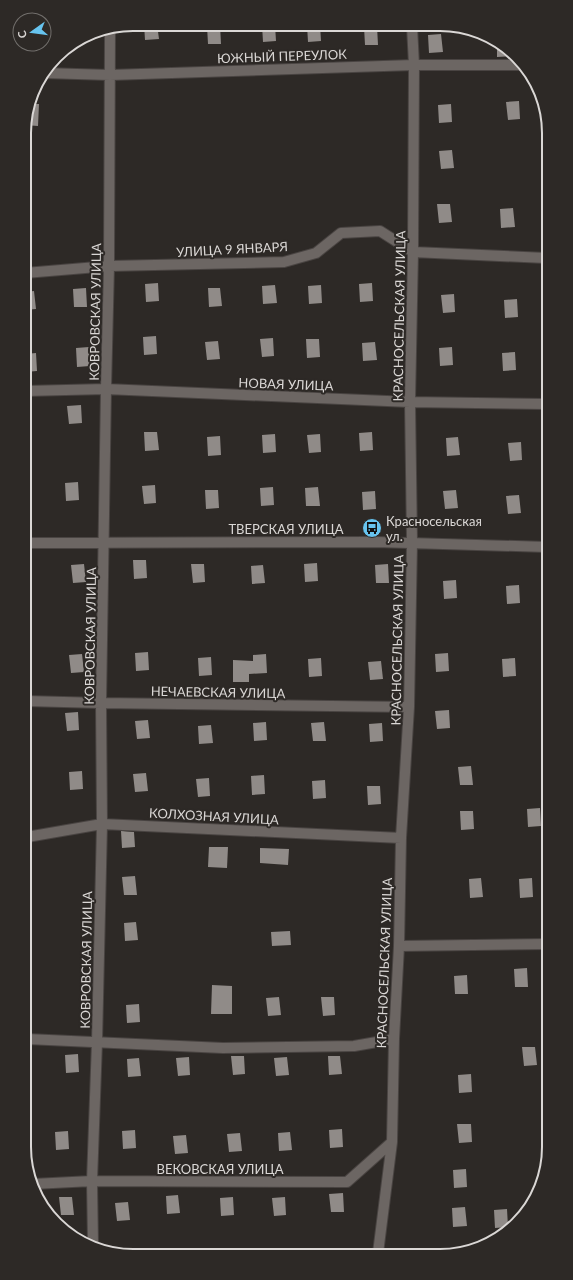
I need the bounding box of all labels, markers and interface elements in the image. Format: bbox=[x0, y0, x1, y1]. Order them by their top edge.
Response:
north arrow bbox=[12, 12, 52, 52]
text: С bbox=[14, 29, 29, 40]
street label: ЮЖНЫЙ ПЕРЕУЛОК bbox=[217, 46, 347, 66]
street label: КРАСНОСЕЛЬСКАЯ УЛИЦА bbox=[390, 230, 408, 402]
street label: УЛИЦА 9 ЯНВАРЯ bbox=[176, 238, 288, 260]
street label: КОВРОВСКАЯ УЛИЦА bbox=[86, 243, 104, 381]
street label: НОВАЯ УЛИЦА bbox=[238, 374, 334, 394]
place label: Красносельская ул. bbox=[386, 513, 482, 544]
bus stop icon: Красносельская ул. bbox=[361, 517, 383, 539]
street label: ТВЕРСКАЯ УЛИЦА bbox=[228, 521, 344, 537]
street label: КРАСНОСЕЛЬСКАЯ УЛИЦА bbox=[388, 554, 406, 726]
street label: КОВРОВСКАЯ УЛИЦА bbox=[81, 567, 99, 705]
street label: НЕЧАЕВСКАЯ УЛИЦА bbox=[151, 683, 286, 701]
street label: КОЛХОЗНАЯ УЛИЦА bbox=[149, 805, 280, 827]
street label: КРАСНОСЕЛЬСКАЯ УЛИЦА bbox=[373, 877, 395, 1049]
street label: КОВРОВСКАЯ УЛИЦА bbox=[77, 891, 95, 1029]
street label: ВЕКОВСКАЯ УЛИЦА bbox=[157, 1161, 284, 1177]

